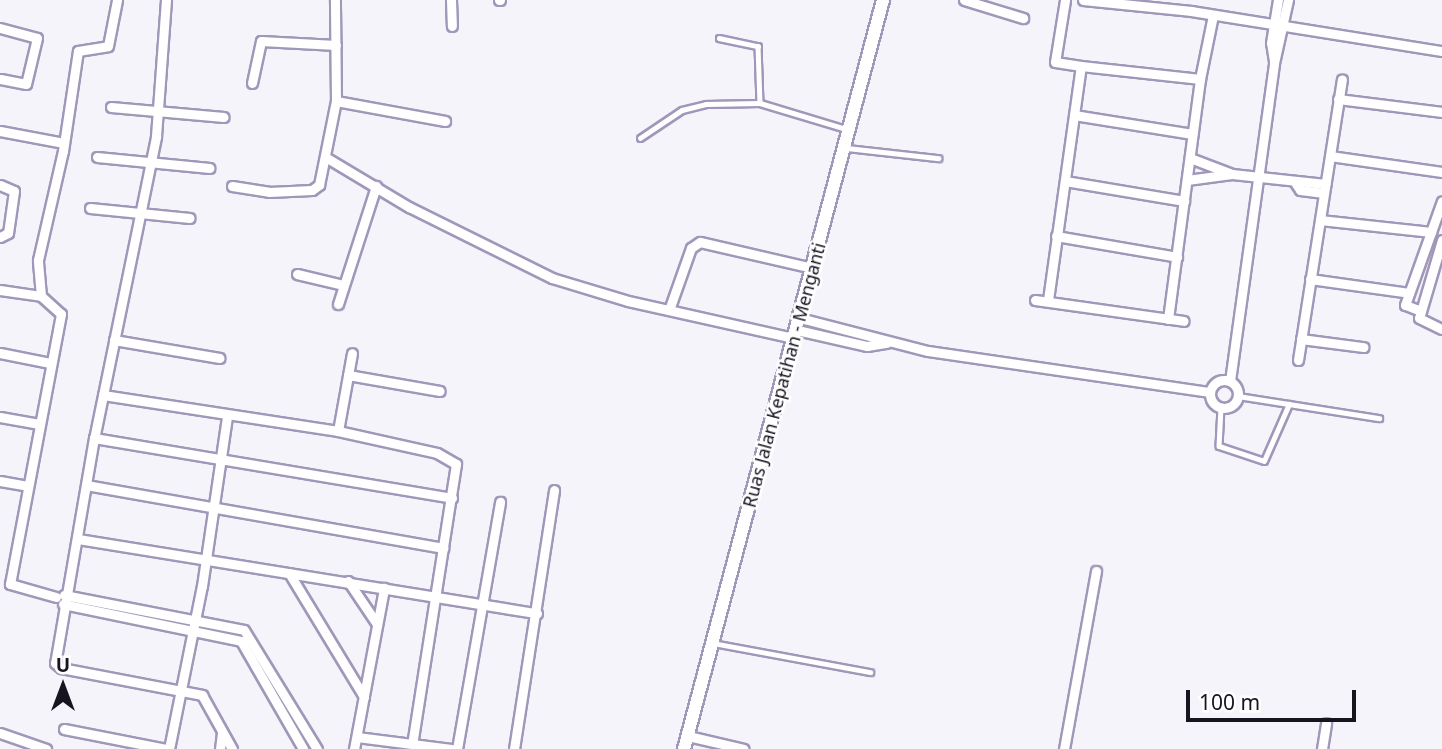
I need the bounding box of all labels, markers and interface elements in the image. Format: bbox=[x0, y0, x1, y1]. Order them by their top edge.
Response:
street label: Ruas Jalan Kepatihan - Menganti bbox=[738, 240, 830, 510]
north arrow bbox=[28, 651, 98, 721]
text: U bbox=[56, 652, 70, 678]
scale bar bbox=[1190, 676, 1360, 720]
text: 100 m bbox=[1199, 688, 1260, 716]

